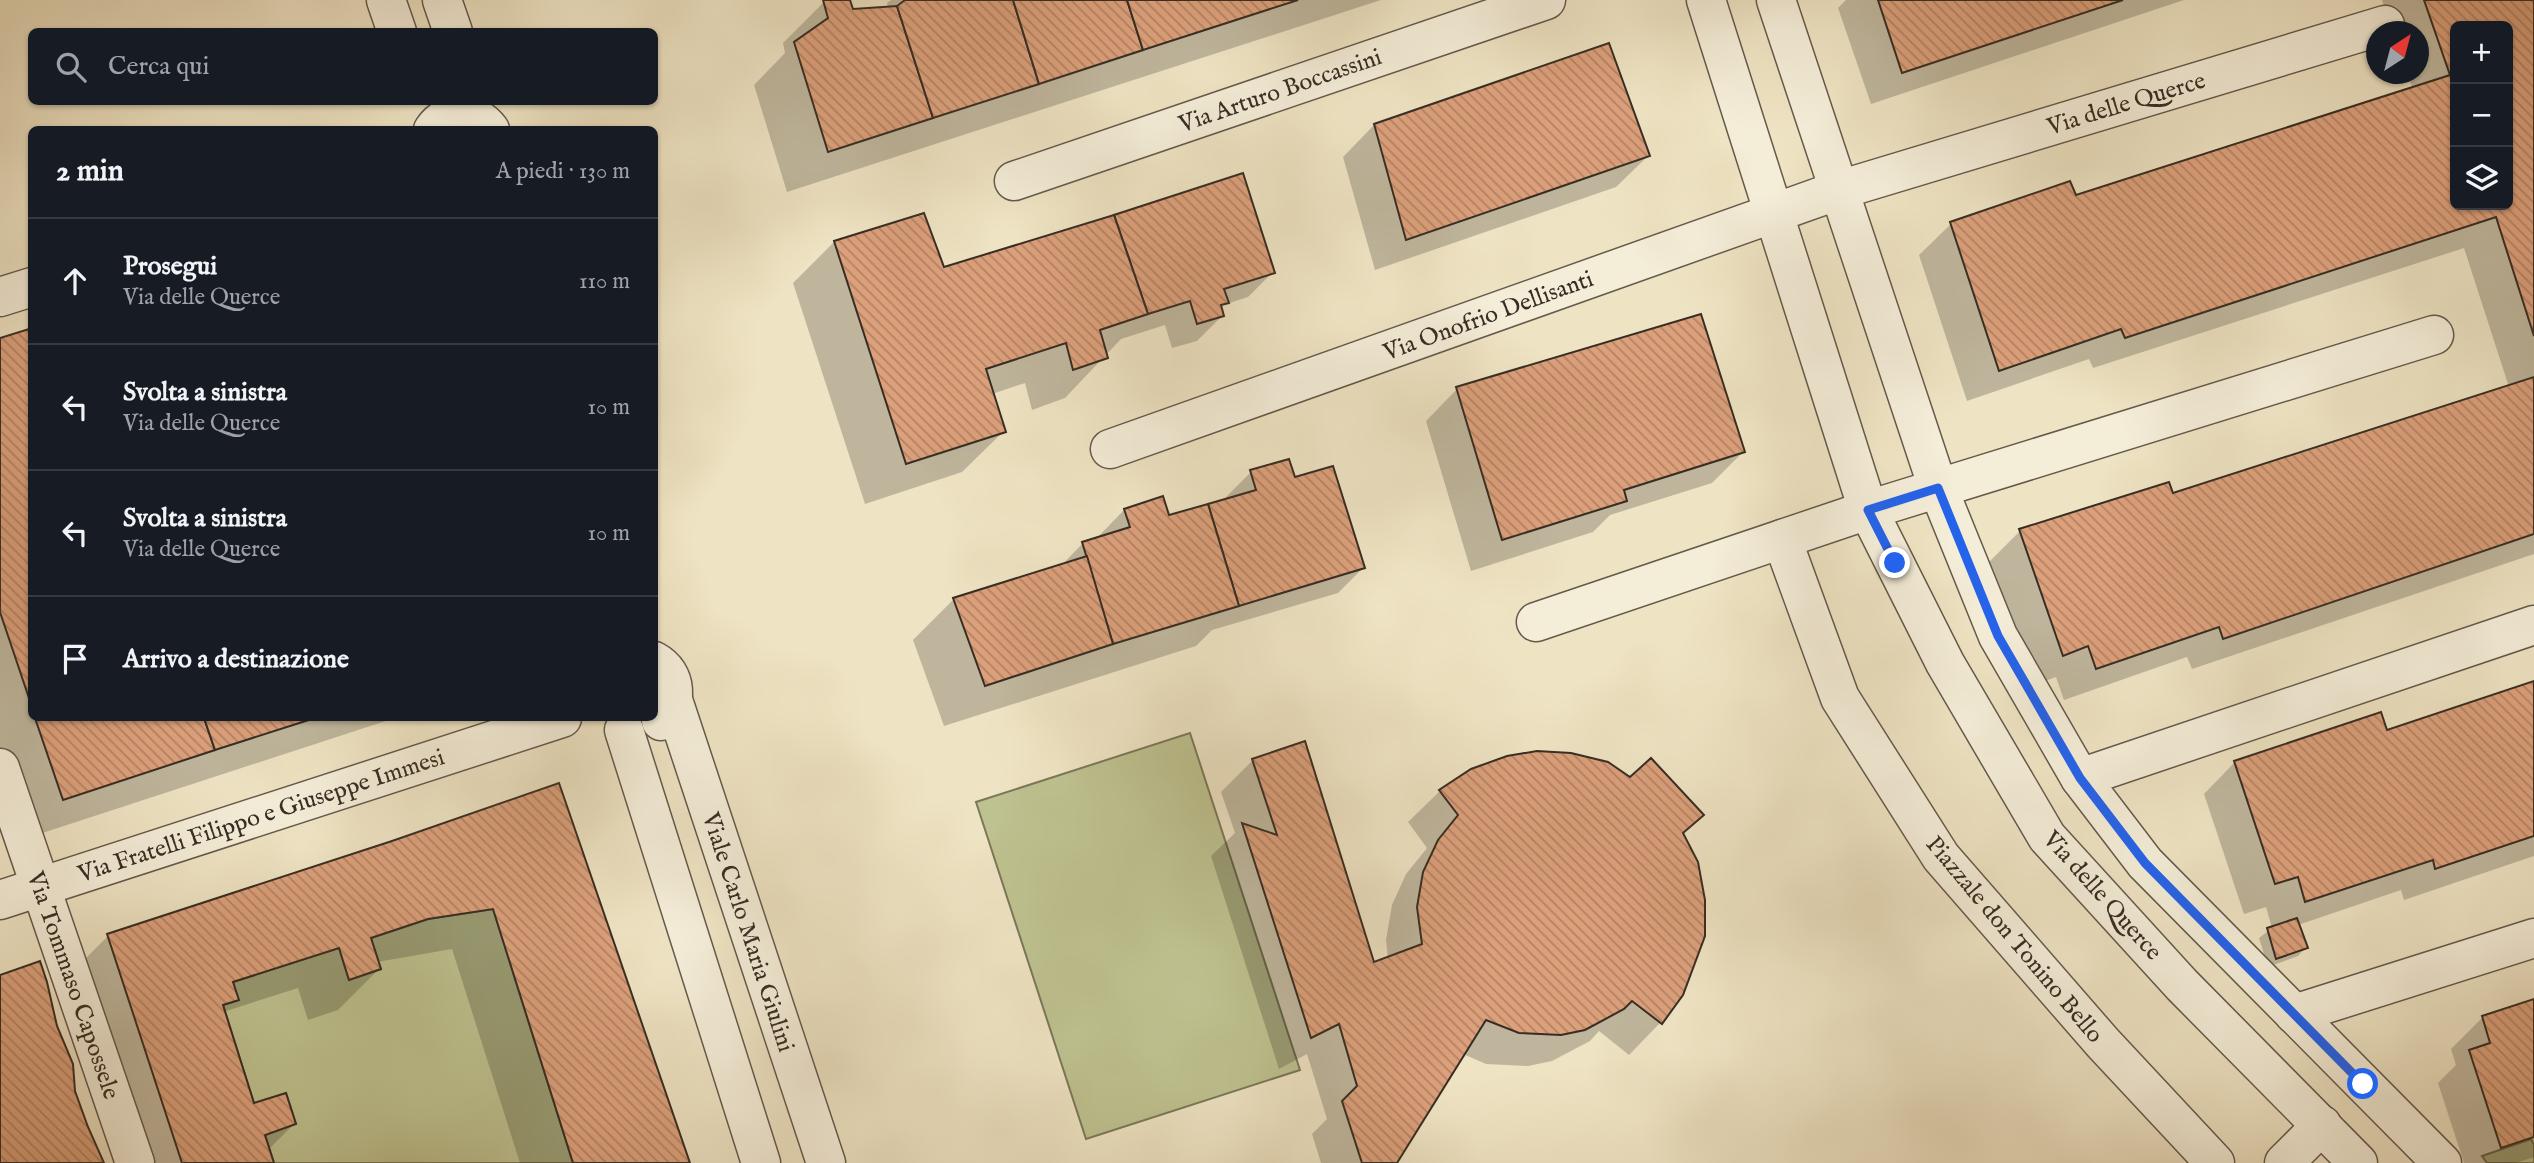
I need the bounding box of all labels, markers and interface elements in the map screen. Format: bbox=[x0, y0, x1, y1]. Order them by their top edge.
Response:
north arrow bbox=[2366, 21, 2429, 84]
map controls bbox=[2450, 21, 2513, 210]
button: + bbox=[2450, 21, 2513, 84]
search box bbox=[28, 28, 658, 105]
street label: Via Arturo Boccassini bbox=[1174, 42, 1386, 141]
icon: search bbox=[52, 48, 90, 86]
text: Cerca qui bbox=[108, 50, 209, 83]
street label: Via delle Querce bbox=[2042, 66, 2209, 144]
button: − bbox=[2450, 84, 2513, 147]
button: layers bbox=[2450, 147, 2513, 210]
text: 2 min bbox=[56, 153, 124, 191]
text: A piedi · 130 m bbox=[496, 157, 630, 186]
text: Prosegui bbox=[123, 250, 217, 283]
icon: ahead bbox=[56, 262, 94, 300]
street label: Via Onofrio Dellisanti bbox=[1378, 264, 1598, 369]
text: 110 m bbox=[579, 267, 630, 296]
text: Via delle Querce bbox=[123, 283, 280, 312]
text: Svolta a sinistra bbox=[123, 376, 287, 409]
icon: left bbox=[56, 388, 94, 426]
text: 10 m bbox=[587, 393, 630, 422]
text: Via delle Querce bbox=[123, 409, 280, 438]
text: Svolta a sinistra bbox=[123, 502, 287, 535]
icon: left bbox=[56, 514, 94, 552]
text: 10 m bbox=[587, 519, 630, 548]
text: Via delle Querce bbox=[123, 535, 280, 564]
route end bbox=[1879, 547, 1910, 578]
icon: arrive bbox=[56, 640, 94, 678]
text: Arrivo a destinazione bbox=[123, 643, 349, 676]
street label: Via Fratelli Filippo e Giuseppe Immesi bbox=[73, 742, 449, 891]
street label: Viale Carlo Maria Giulini bbox=[694, 808, 801, 1056]
street label: Via delle Querce bbox=[2035, 824, 2168, 967]
street label: Piazzale don Tonino Bello bbox=[1918, 830, 2110, 1050]
street label: Via Tommaso Capossele bbox=[19, 867, 126, 1103]
route start bbox=[2347, 1068, 2378, 1099]

